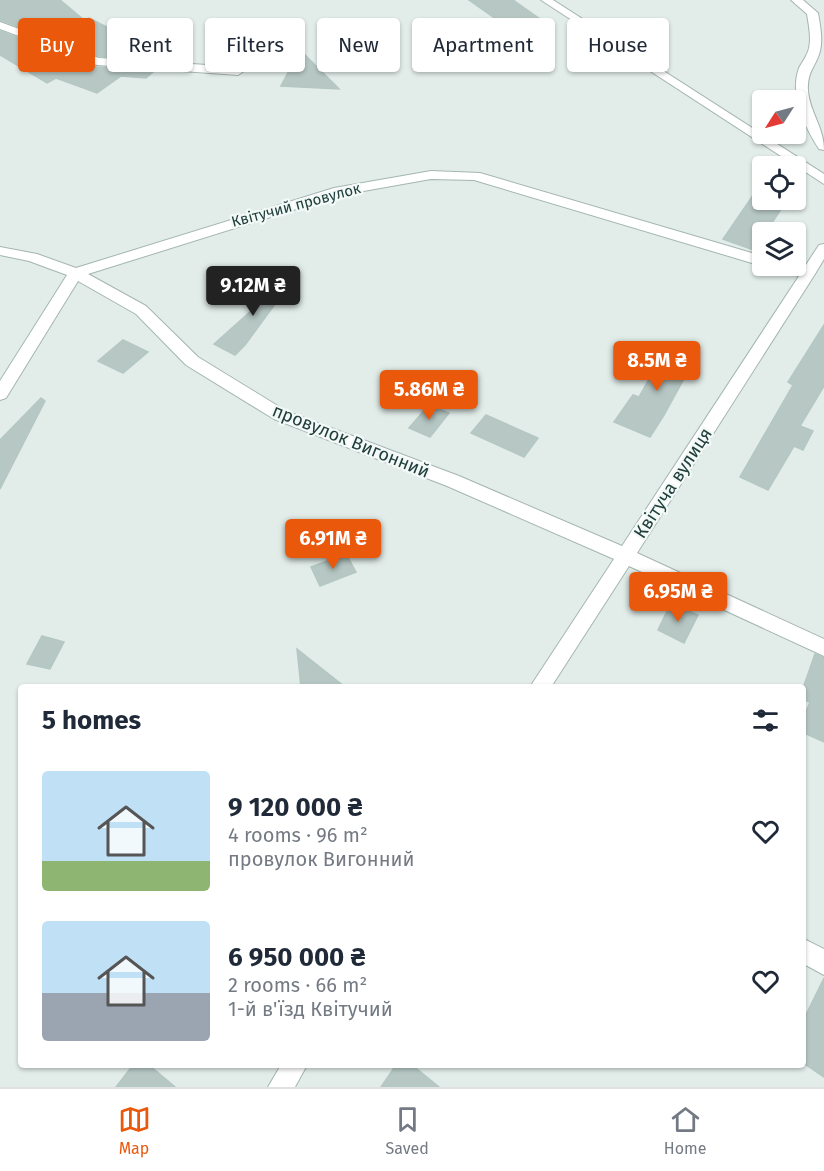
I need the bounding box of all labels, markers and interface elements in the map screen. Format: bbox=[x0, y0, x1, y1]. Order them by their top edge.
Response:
chip: Buy bbox=[18, 18, 95, 72]
chip: Rent bbox=[107, 18, 193, 72]
chip: Filters bbox=[205, 18, 305, 72]
chip: New bbox=[317, 18, 400, 72]
chip: Apartment bbox=[412, 18, 555, 72]
chip: House bbox=[567, 18, 669, 72]
north arrow bbox=[752, 90, 806, 144]
map controls bbox=[752, 90, 806, 276]
button: locate bbox=[752, 156, 806, 210]
street label: Квітучий провулок bbox=[229, 179, 363, 231]
button: layers bbox=[752, 222, 806, 276]
pin: 9.12M ₴ bbox=[198, 266, 308, 317]
text: 9.12M ₴ bbox=[220, 273, 286, 297]
pin: 8.5M ₴ bbox=[608, 341, 706, 392]
text: 8.5M ₴ bbox=[627, 348, 687, 372]
pin: 5.86M ₴ bbox=[374, 370, 484, 421]
text: 5.86M ₴ bbox=[394, 377, 464, 401]
street label: провулок Вигонний bbox=[269, 399, 433, 483]
street label: Квітуча вулиця bbox=[629, 424, 717, 542]
pin: 6.91M ₴ bbox=[278, 519, 388, 570]
text: 6.91M ₴ bbox=[299, 526, 367, 550]
pin: 6.95M ₴ bbox=[623, 572, 733, 623]
text: 6.95M ₴ bbox=[643, 579, 713, 603]
icon: filters bbox=[749, 704, 782, 737]
text: 5 homes bbox=[42, 705, 141, 736]
text: 9 120 000 ₴ bbox=[228, 792, 362, 823]
icon: home bbox=[90, 795, 162, 867]
icon: heart bbox=[749, 815, 782, 848]
text: 4 rooms · 96 m² bbox=[228, 823, 368, 847]
text: провулок Вигонний bbox=[228, 847, 415, 871]
text: 6 950 000 ₴ bbox=[228, 942, 365, 973]
icon: home bbox=[90, 945, 162, 1017]
icon: heart bbox=[749, 965, 782, 998]
text: 2 rooms · 66 m² bbox=[228, 973, 367, 997]
text: 1-й в'їзд Квітучий bbox=[228, 997, 393, 1021]
tab: Map bbox=[118, 1103, 151, 1158]
tab: Saved bbox=[386, 1103, 429, 1158]
tab: Home bbox=[664, 1103, 706, 1158]

